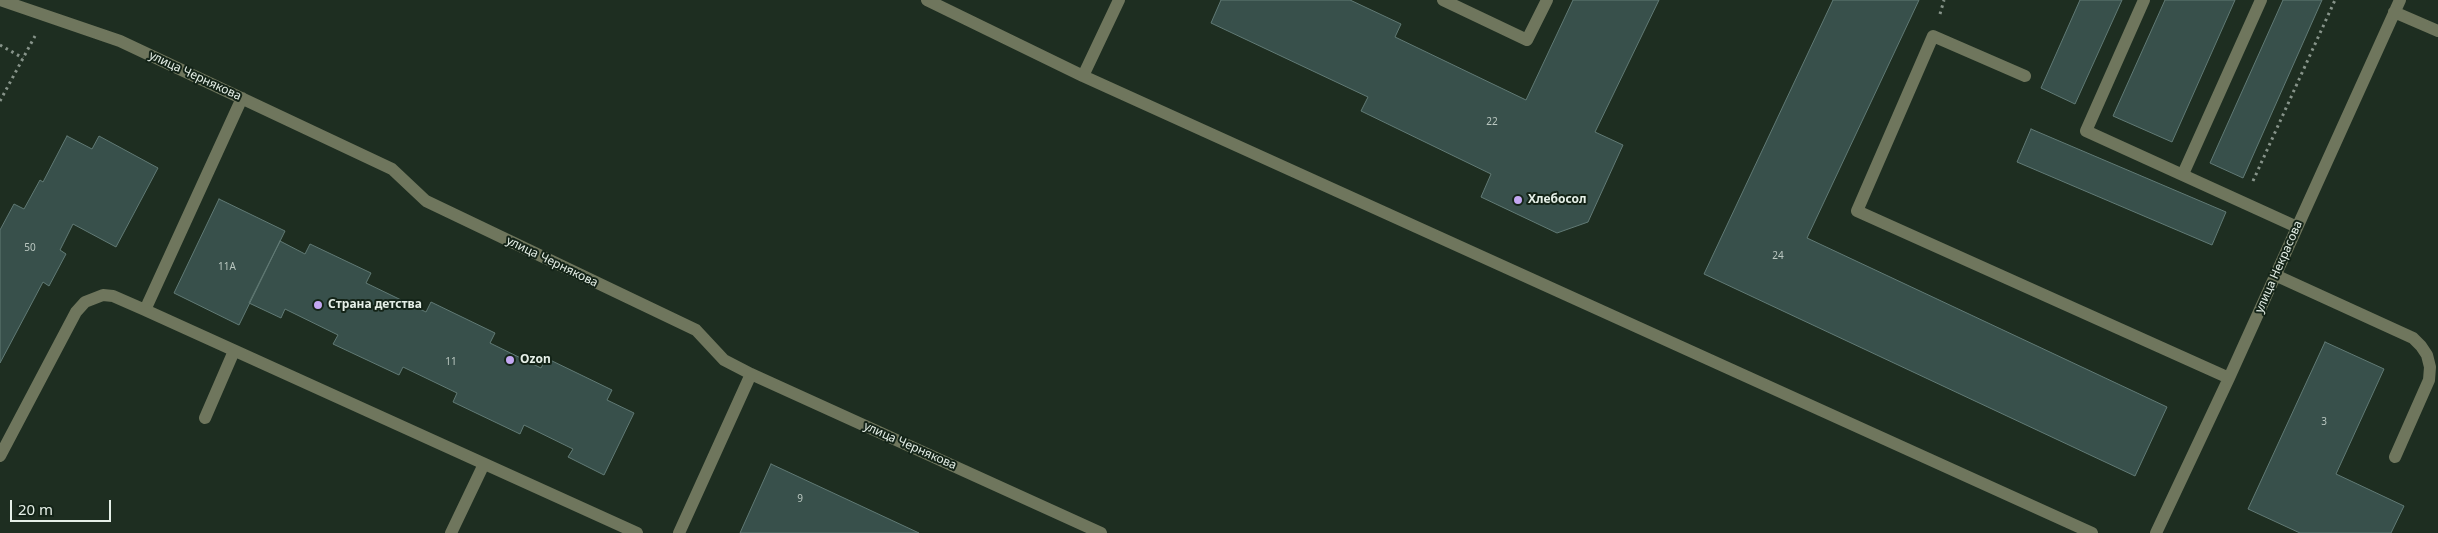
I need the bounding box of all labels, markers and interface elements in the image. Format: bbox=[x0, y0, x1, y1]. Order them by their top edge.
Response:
street label: улица Чернякова bbox=[147, 48, 243, 104]
house number: 22 bbox=[1486, 116, 1498, 128]
place label: Хлебосол bbox=[1528, 193, 1587, 207]
marker: Хлебосол bbox=[1512, 194, 1524, 206]
street label: улица Некрасова bbox=[2252, 219, 2306, 315]
street label: улица Чернякова bbox=[504, 234, 600, 290]
house number: 50 bbox=[24, 242, 36, 254]
house number: 24 bbox=[1772, 250, 1784, 262]
house number: 11А bbox=[218, 261, 236, 273]
place label: Страна детства bbox=[328, 298, 422, 312]
marker: Страна детства bbox=[312, 299, 324, 311]
place label: Ozon bbox=[520, 353, 551, 367]
marker: Ozon bbox=[504, 354, 516, 366]
house number: 11 bbox=[445, 356, 457, 368]
house number: 3 bbox=[2321, 416, 2327, 428]
street label: улица Чернякова bbox=[861, 419, 959, 473]
scale bar bbox=[12, 490, 114, 522]
house number: 9 bbox=[797, 493, 803, 505]
text: 20 m bbox=[18, 499, 53, 519]

